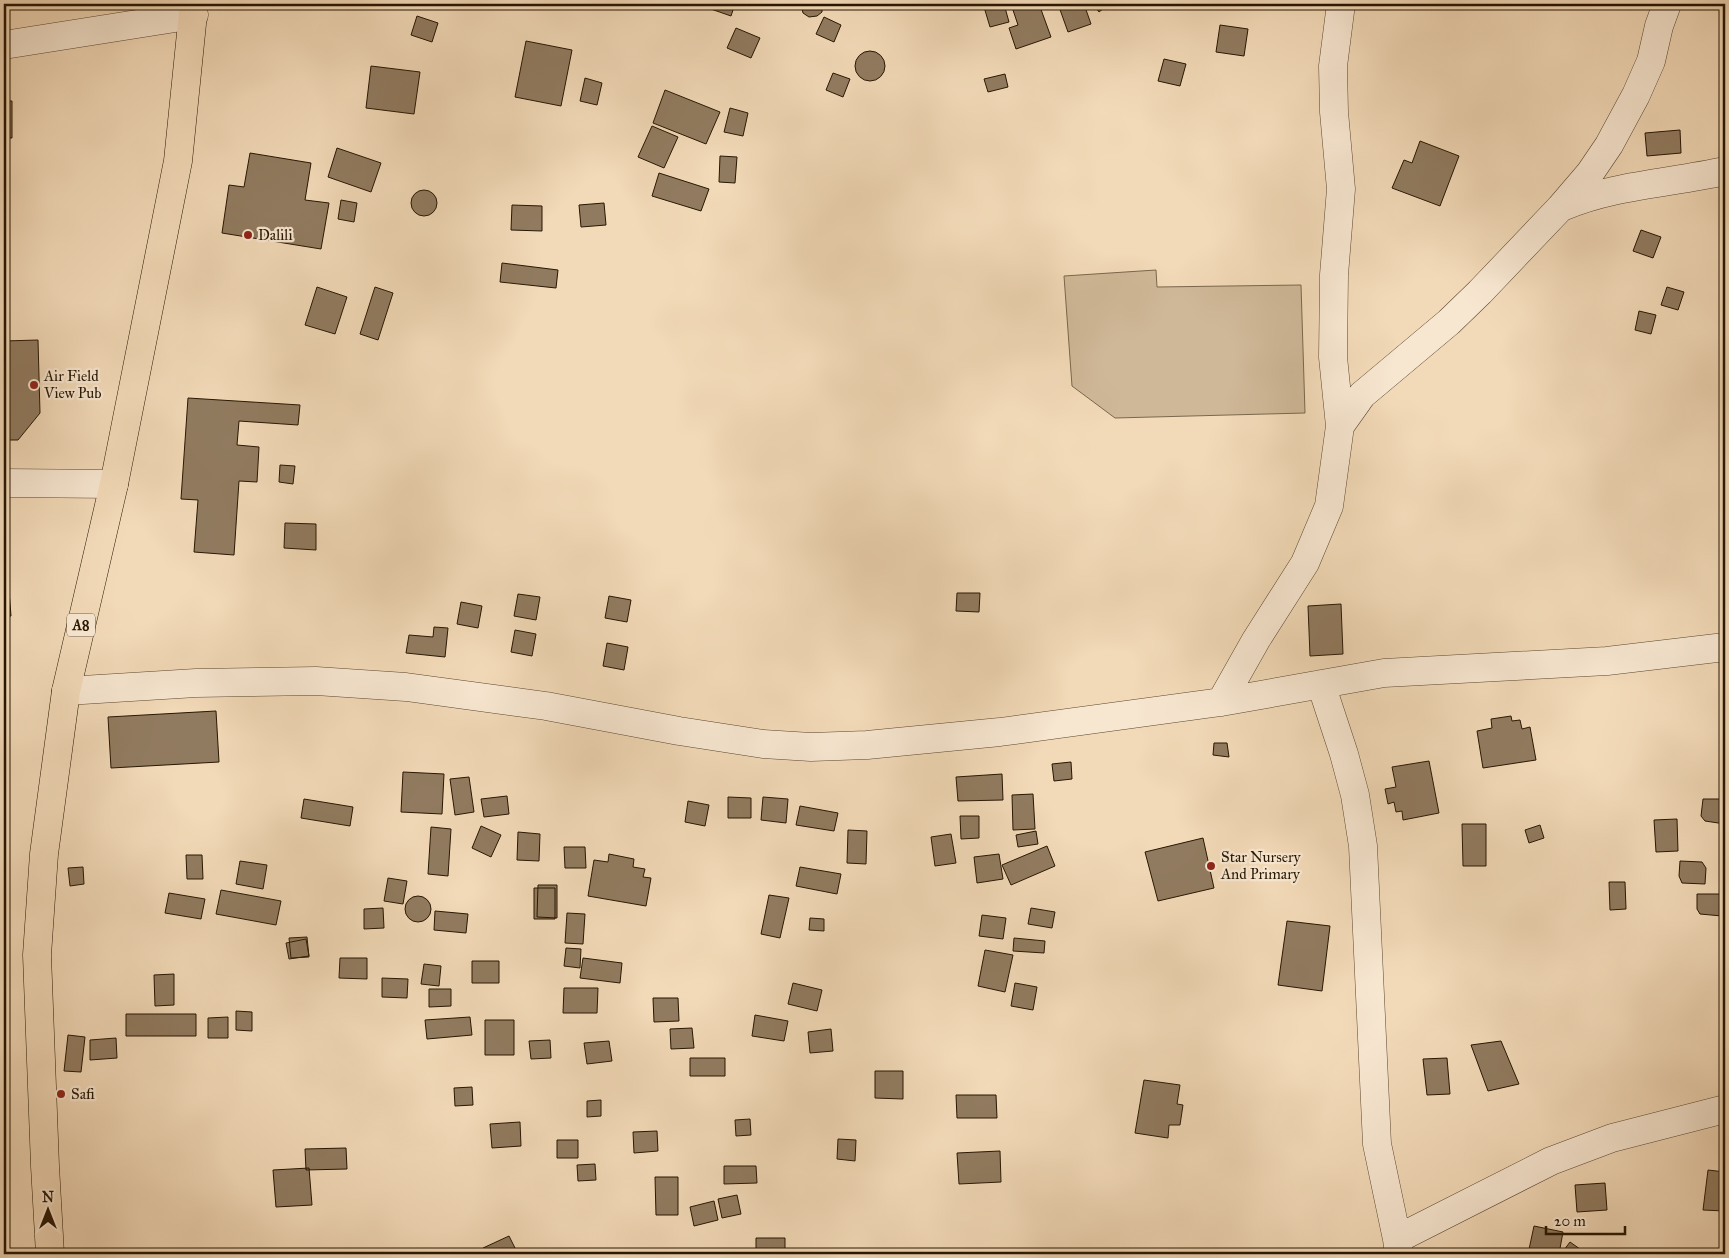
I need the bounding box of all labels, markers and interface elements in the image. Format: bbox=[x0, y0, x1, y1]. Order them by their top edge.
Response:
place label: Dalili bbox=[258, 226, 293, 244]
marker: Dalili bbox=[242, 229, 254, 241]
place label: Air Field View Pub bbox=[43, 367, 102, 402]
marker: Air Field View Pub bbox=[28, 379, 40, 391]
road number: A8 bbox=[67, 614, 95, 636]
place label: Star Nursery And Primary bbox=[1220, 848, 1302, 883]
marker: Star Nursery And Primary bbox=[1205, 860, 1217, 872]
place label: Safi bbox=[71, 1085, 95, 1103]
marker: Safi bbox=[55, 1088, 67, 1100]
north arrow bbox=[22, 1186, 72, 1236]
text: N bbox=[42, 1189, 54, 1206]
scale bar bbox=[1546, 1203, 1625, 1235]
text: 20 m bbox=[1554, 1212, 1586, 1230]

